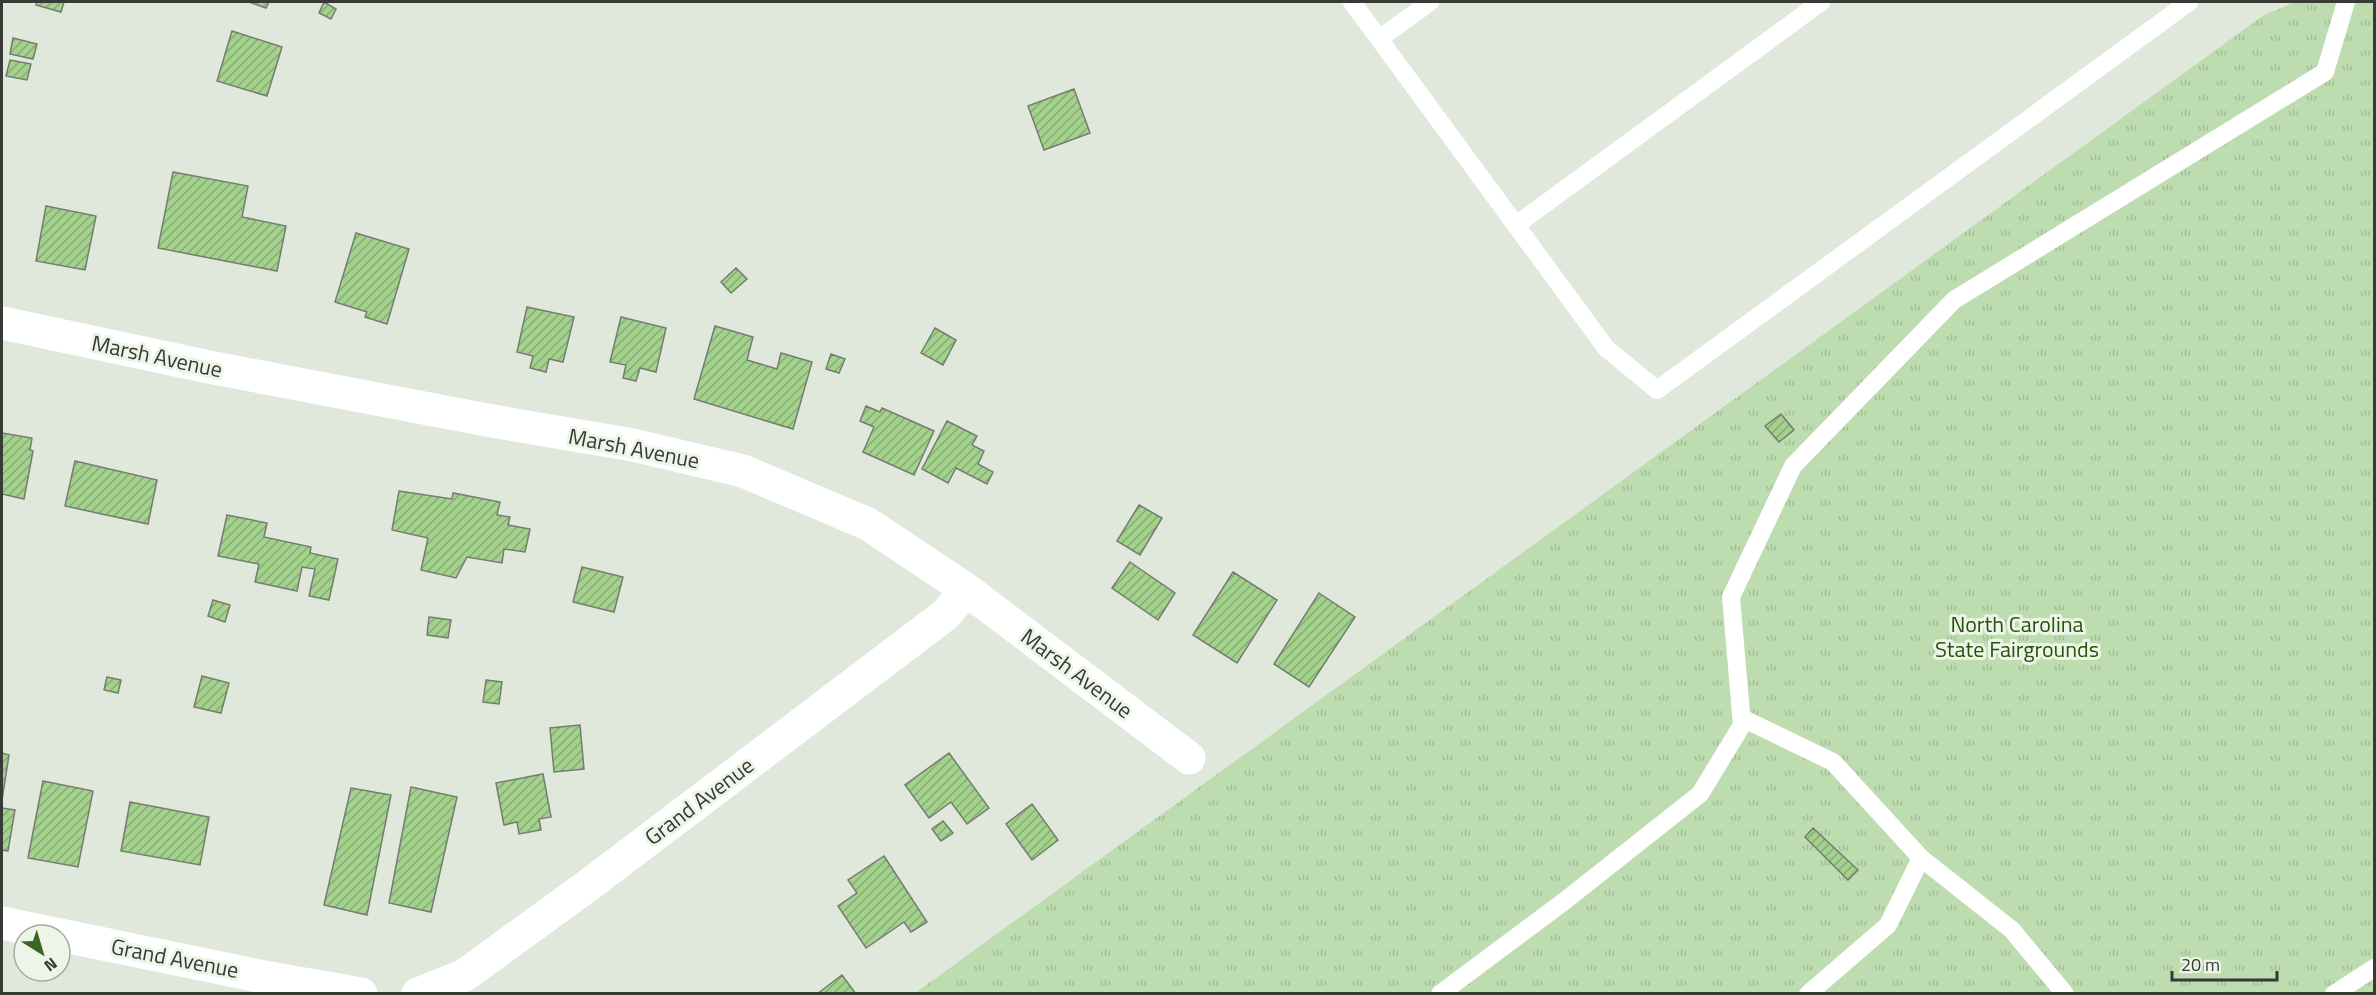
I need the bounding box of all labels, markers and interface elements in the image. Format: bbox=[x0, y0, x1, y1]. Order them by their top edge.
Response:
street label: Marsh Avenue bbox=[89, 326, 225, 386]
street label: Marsh Avenue bbox=[566, 419, 702, 477]
park label: North Carolina State Fairgrounds bbox=[1935, 607, 2099, 666]
street label: Marsh Avenue bbox=[1014, 619, 1140, 727]
street label: Grand Avenue bbox=[637, 749, 761, 853]
north arrow bbox=[12, 923, 72, 983]
street label: Grand Avenue bbox=[108, 929, 242, 987]
scale bar bbox=[2172, 944, 2277, 982]
text: 20 m bbox=[2181, 951, 2220, 978]
text: N bbox=[39, 952, 63, 978]

